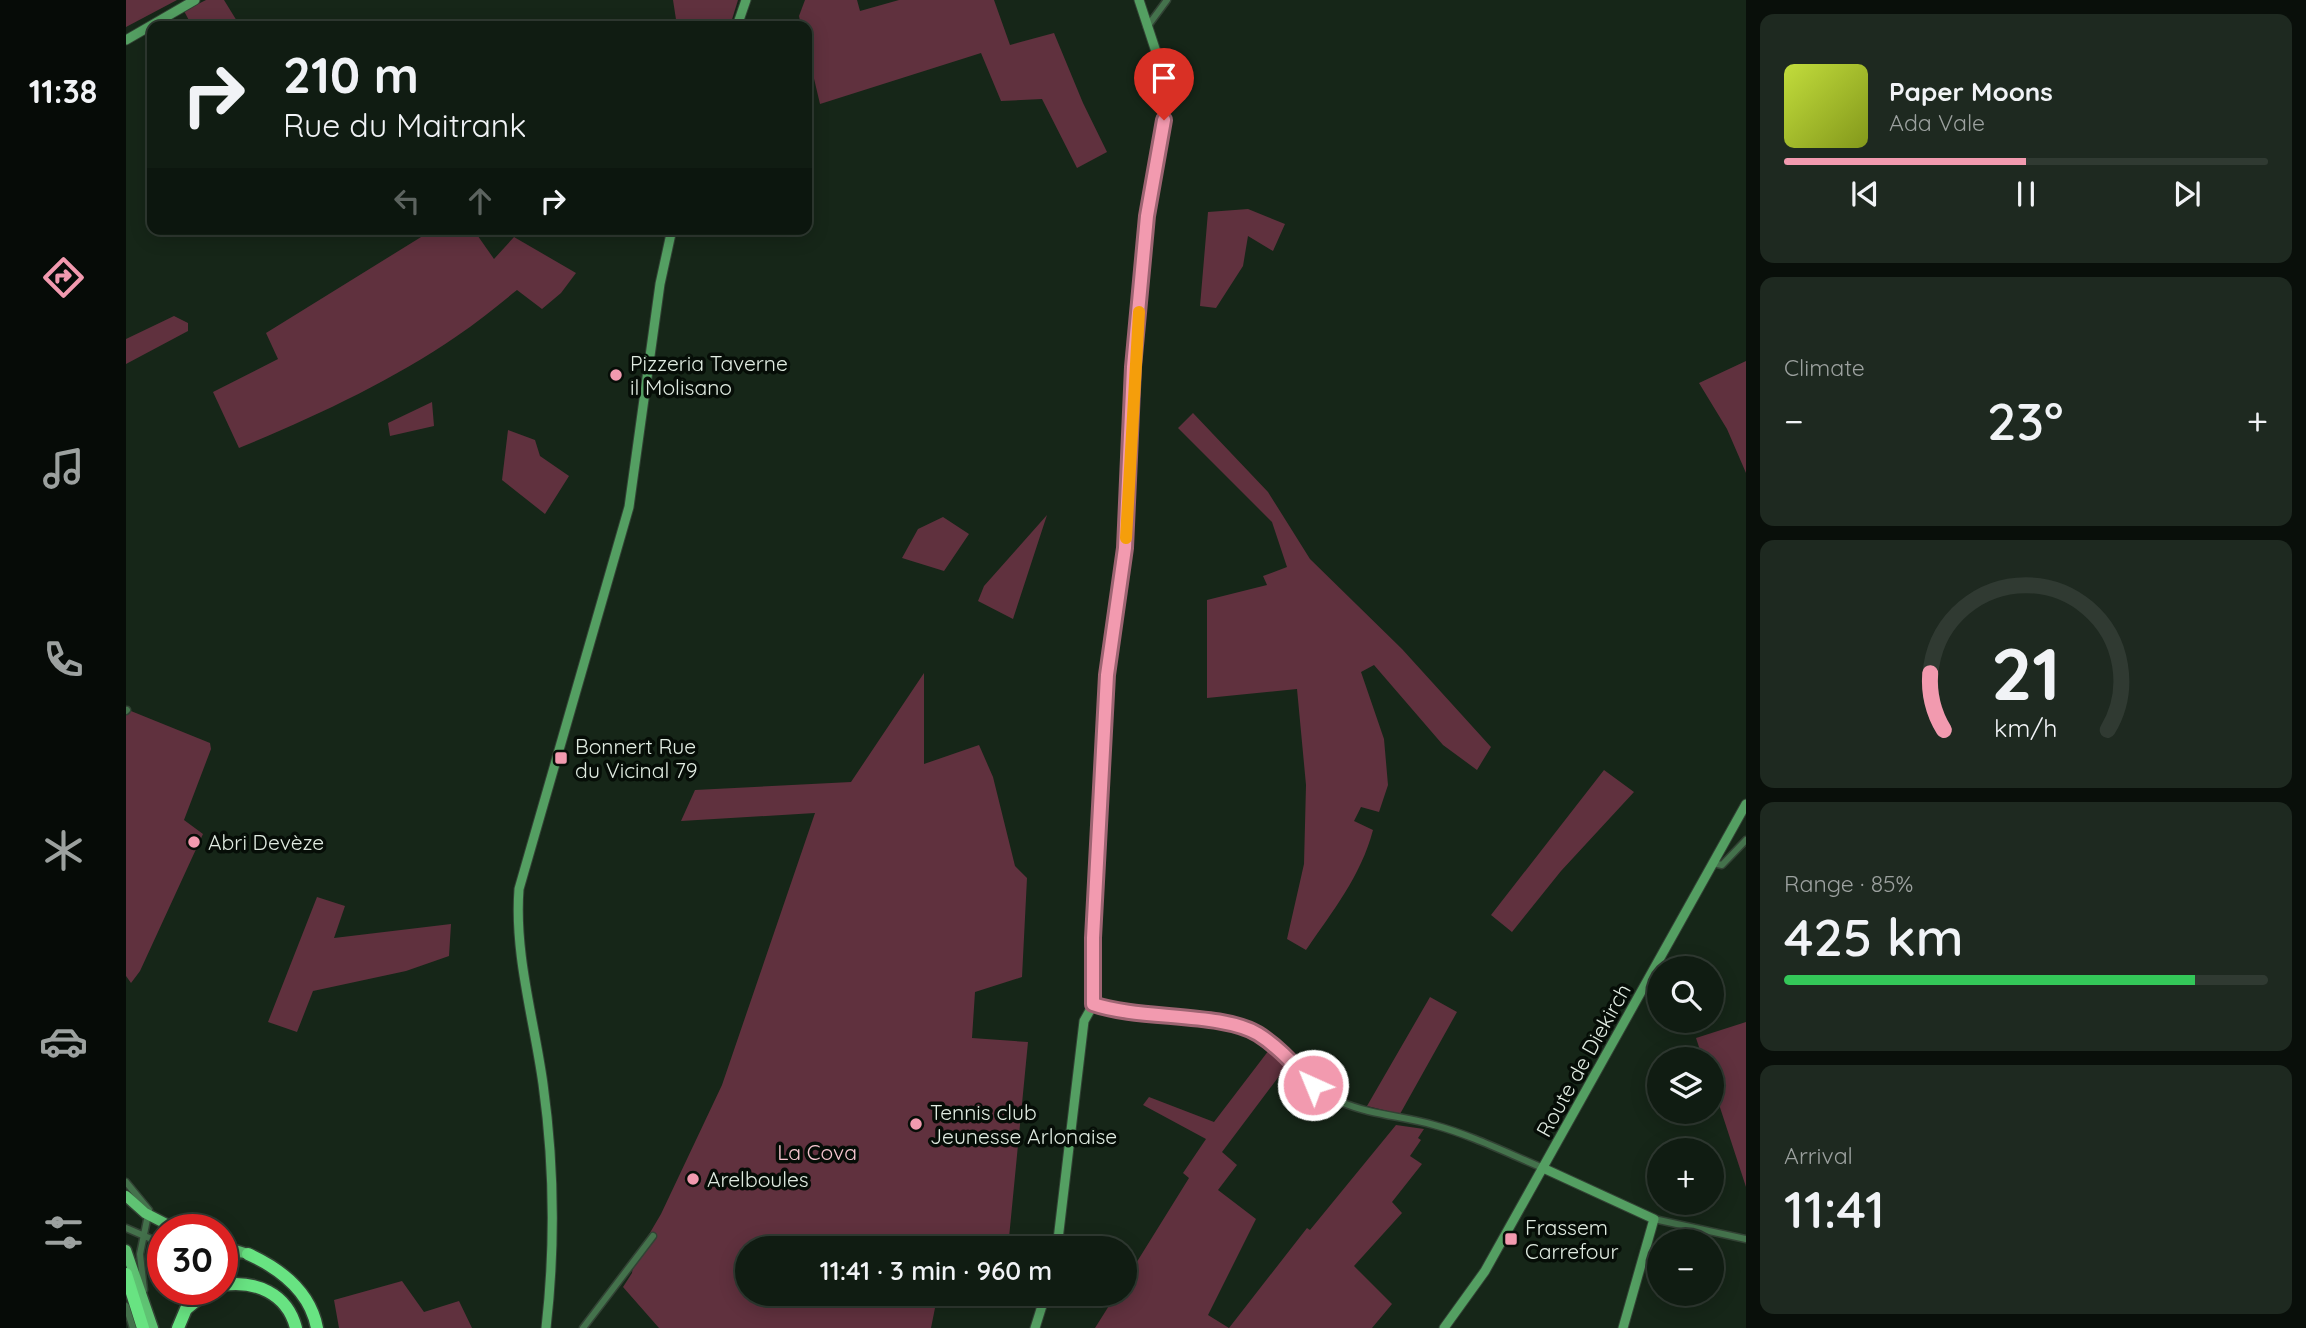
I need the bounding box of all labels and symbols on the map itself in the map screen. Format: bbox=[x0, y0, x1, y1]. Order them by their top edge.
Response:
pin bbox=[1134, 48, 1194, 120]
place label: Pizzeria Taverne il Molisano bbox=[630, 350, 788, 400]
marker: Pizzeria Taverne il Molisano bbox=[608, 367, 624, 383]
place label: Bonnert Rue du Vicinal 79 bbox=[575, 733, 698, 783]
marker: Bonnert Rue du Vicinal 79 bbox=[553, 750, 569, 766]
place label: Abri Devèze bbox=[208, 829, 324, 855]
marker: Abri Devèze bbox=[186, 834, 202, 850]
street label: Route de Diekirch bbox=[1530, 979, 1636, 1141]
position arrow bbox=[1276, 1048, 1350, 1122]
place label: Tennis club Jeunesse Arlonaise bbox=[930, 1099, 1117, 1149]
marker: Tennis club Jeunesse Arlonaise bbox=[908, 1116, 924, 1132]
park label: La Cova bbox=[777, 1139, 857, 1165]
place label: Arelboules bbox=[707, 1166, 809, 1192]
marker: Arelboules bbox=[685, 1171, 701, 1187]
speed limit sign: 30 bbox=[147, 1214, 238, 1305]
place label: Frassem Carrefour bbox=[1525, 1214, 1619, 1264]
marker: Frassem Carrefour bbox=[1503, 1231, 1519, 1247]

